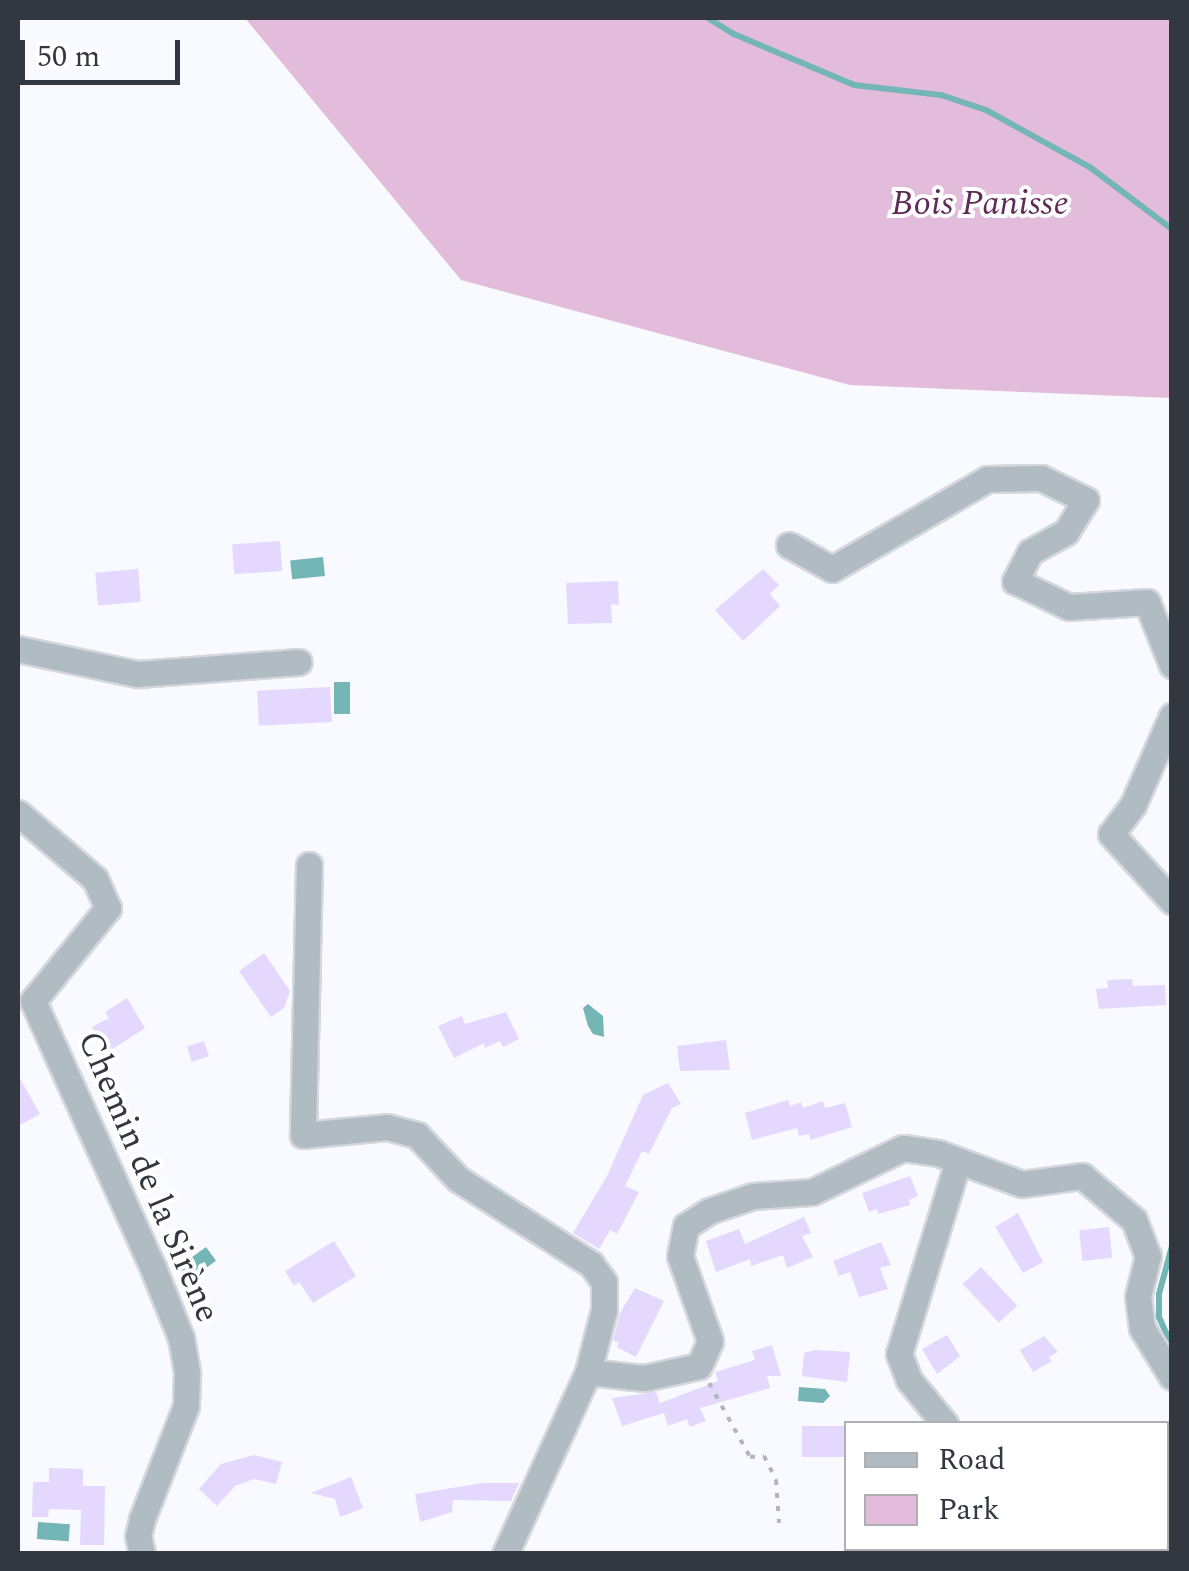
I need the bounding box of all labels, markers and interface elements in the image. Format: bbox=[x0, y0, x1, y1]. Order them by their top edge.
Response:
scale bar bbox=[25, 20, 185, 82]
text: 50 m bbox=[37, 34, 100, 80]
park label: Bois Panisse bbox=[891, 183, 1069, 225]
street label: Chemin de la Sirène bbox=[68, 1025, 228, 1329]
legend bbox=[844, 1421, 1169, 1551]
text: Road bbox=[938, 1437, 1006, 1483]
text: Park bbox=[938, 1487, 1000, 1533]

